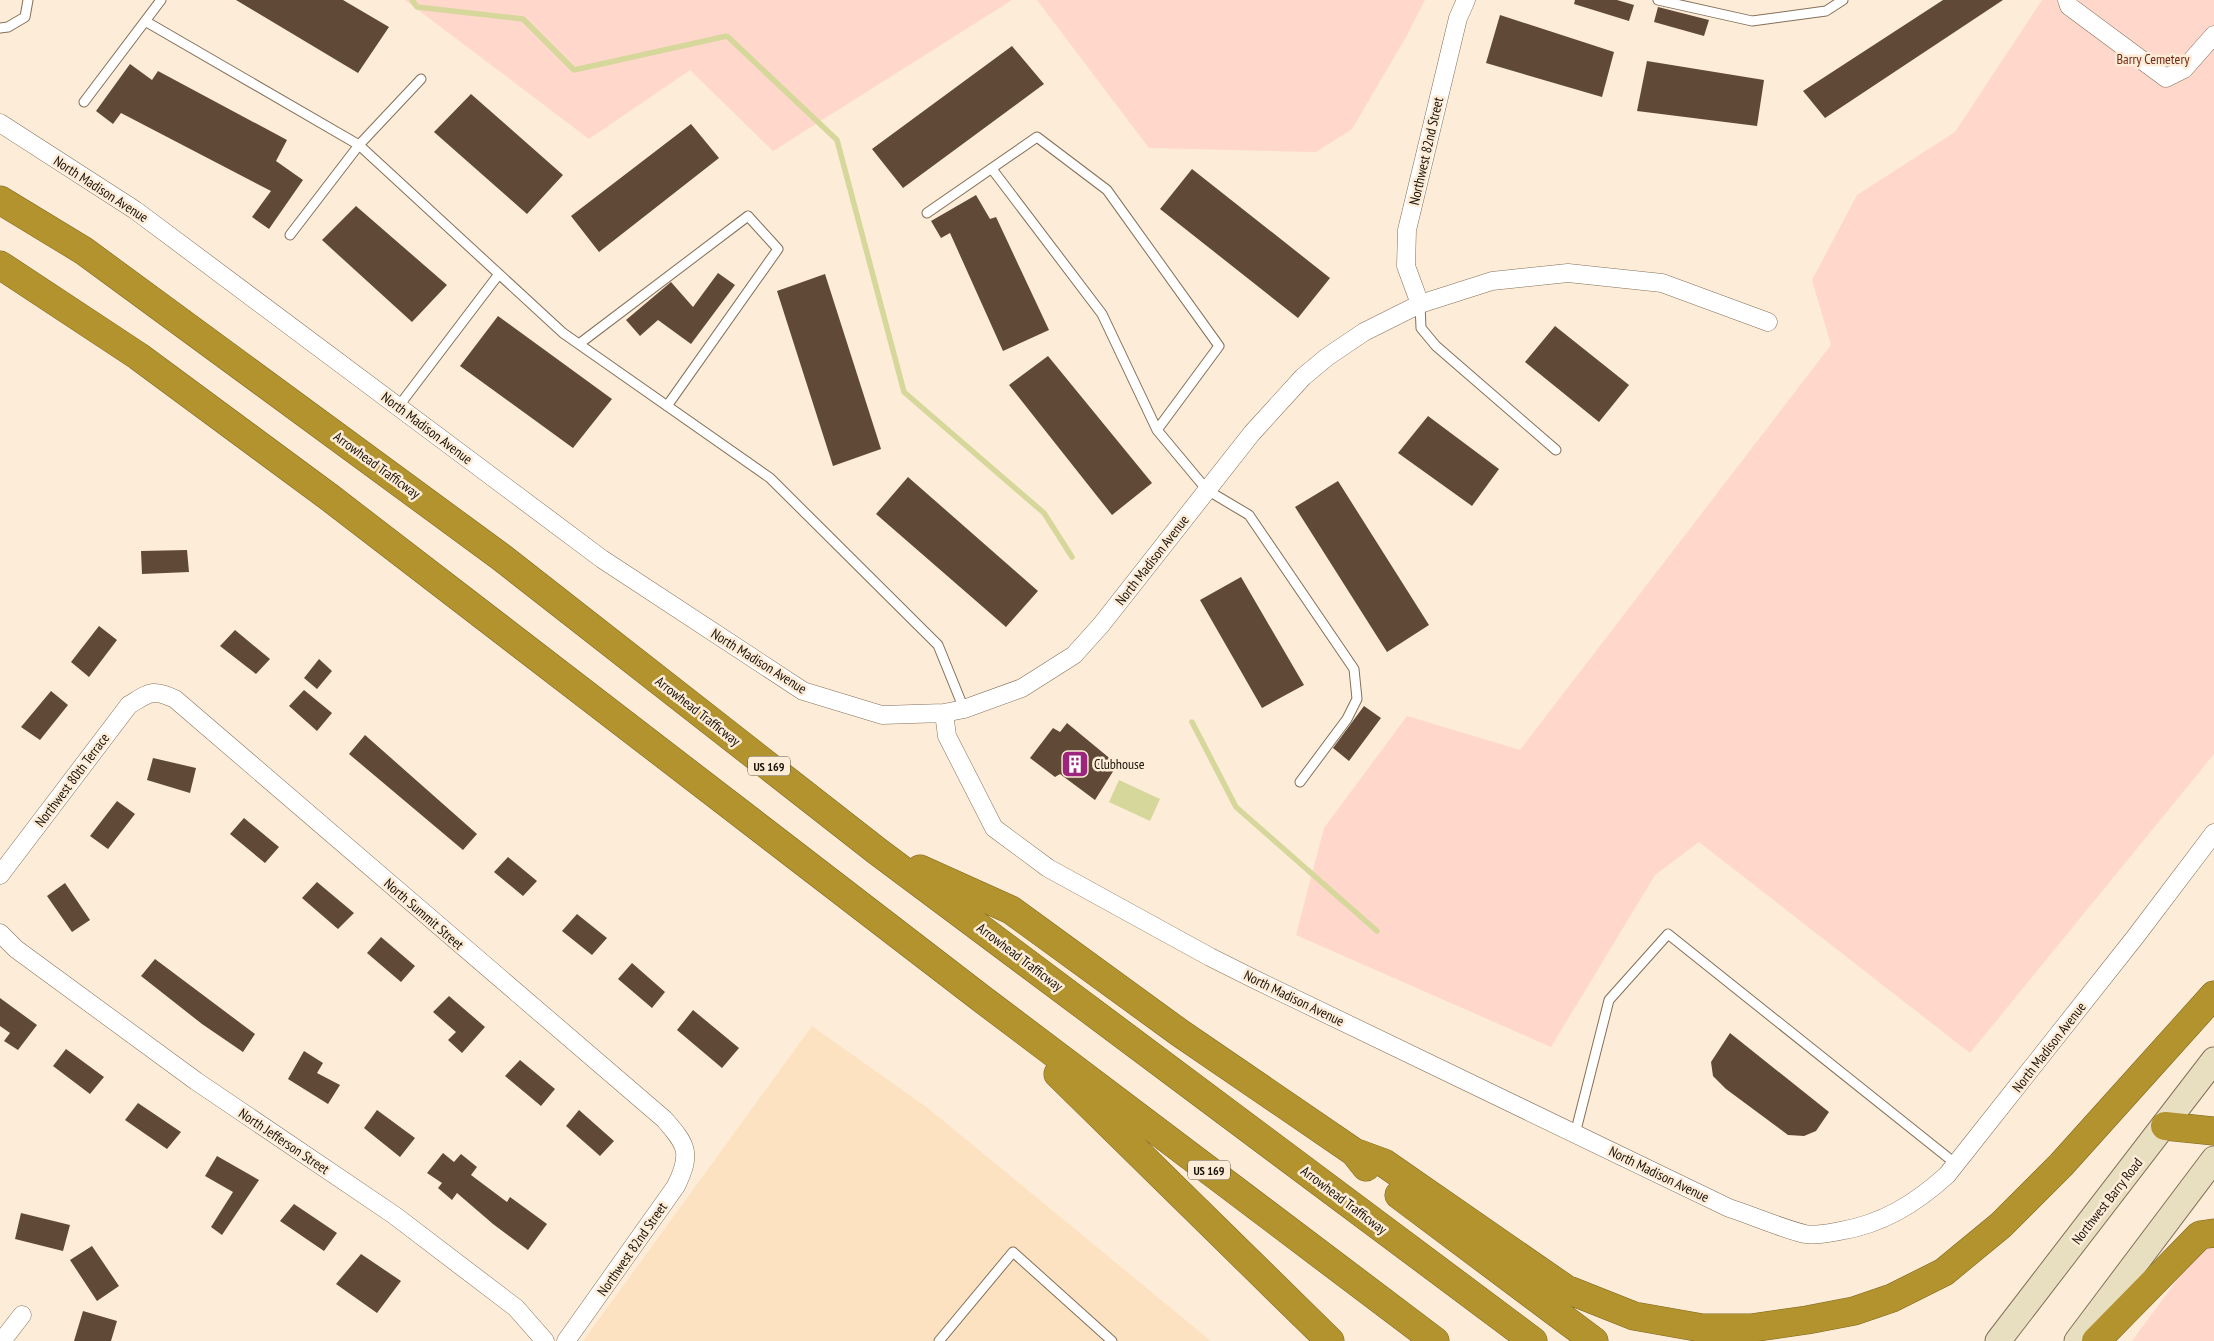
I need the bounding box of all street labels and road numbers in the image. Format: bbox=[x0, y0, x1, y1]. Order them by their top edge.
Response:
street label: Northwest 82nd Street bbox=[1405, 95, 1447, 207]
street label: North Madison Avenue bbox=[50, 152, 152, 226]
street label: North Madison Avenue bbox=[378, 388, 476, 468]
street label: Arrowhead Trafficway bbox=[330, 427, 425, 503]
street label: North Madison Avenue bbox=[1111, 511, 1193, 609]
street label: North Madison Avenue bbox=[708, 624, 810, 698]
street label: Arrowhead Trafficway bbox=[652, 672, 745, 750]
street label: Northwest 80th Terrace bbox=[31, 729, 113, 830]
road number: US 169 bbox=[748, 756, 790, 776]
street label: North Summit Street bbox=[380, 874, 468, 954]
street label: Arrowhead Trafficway bbox=[973, 919, 1067, 996]
street label: North Madison Avenue bbox=[1241, 966, 1347, 1030]
street label: North Madison Avenue bbox=[2008, 998, 2090, 1096]
street label: North Jefferson Street bbox=[235, 1104, 333, 1178]
street label: North Madison Avenue bbox=[1606, 1142, 1712, 1206]
street label: Northwest Barry Road bbox=[2068, 1154, 2146, 1248]
road number: US 169 bbox=[1188, 1160, 1230, 1180]
street label: Arrowhead Trafficway bbox=[1297, 1162, 1391, 1239]
street label: Northwest 82nd Street bbox=[593, 1199, 671, 1299]

